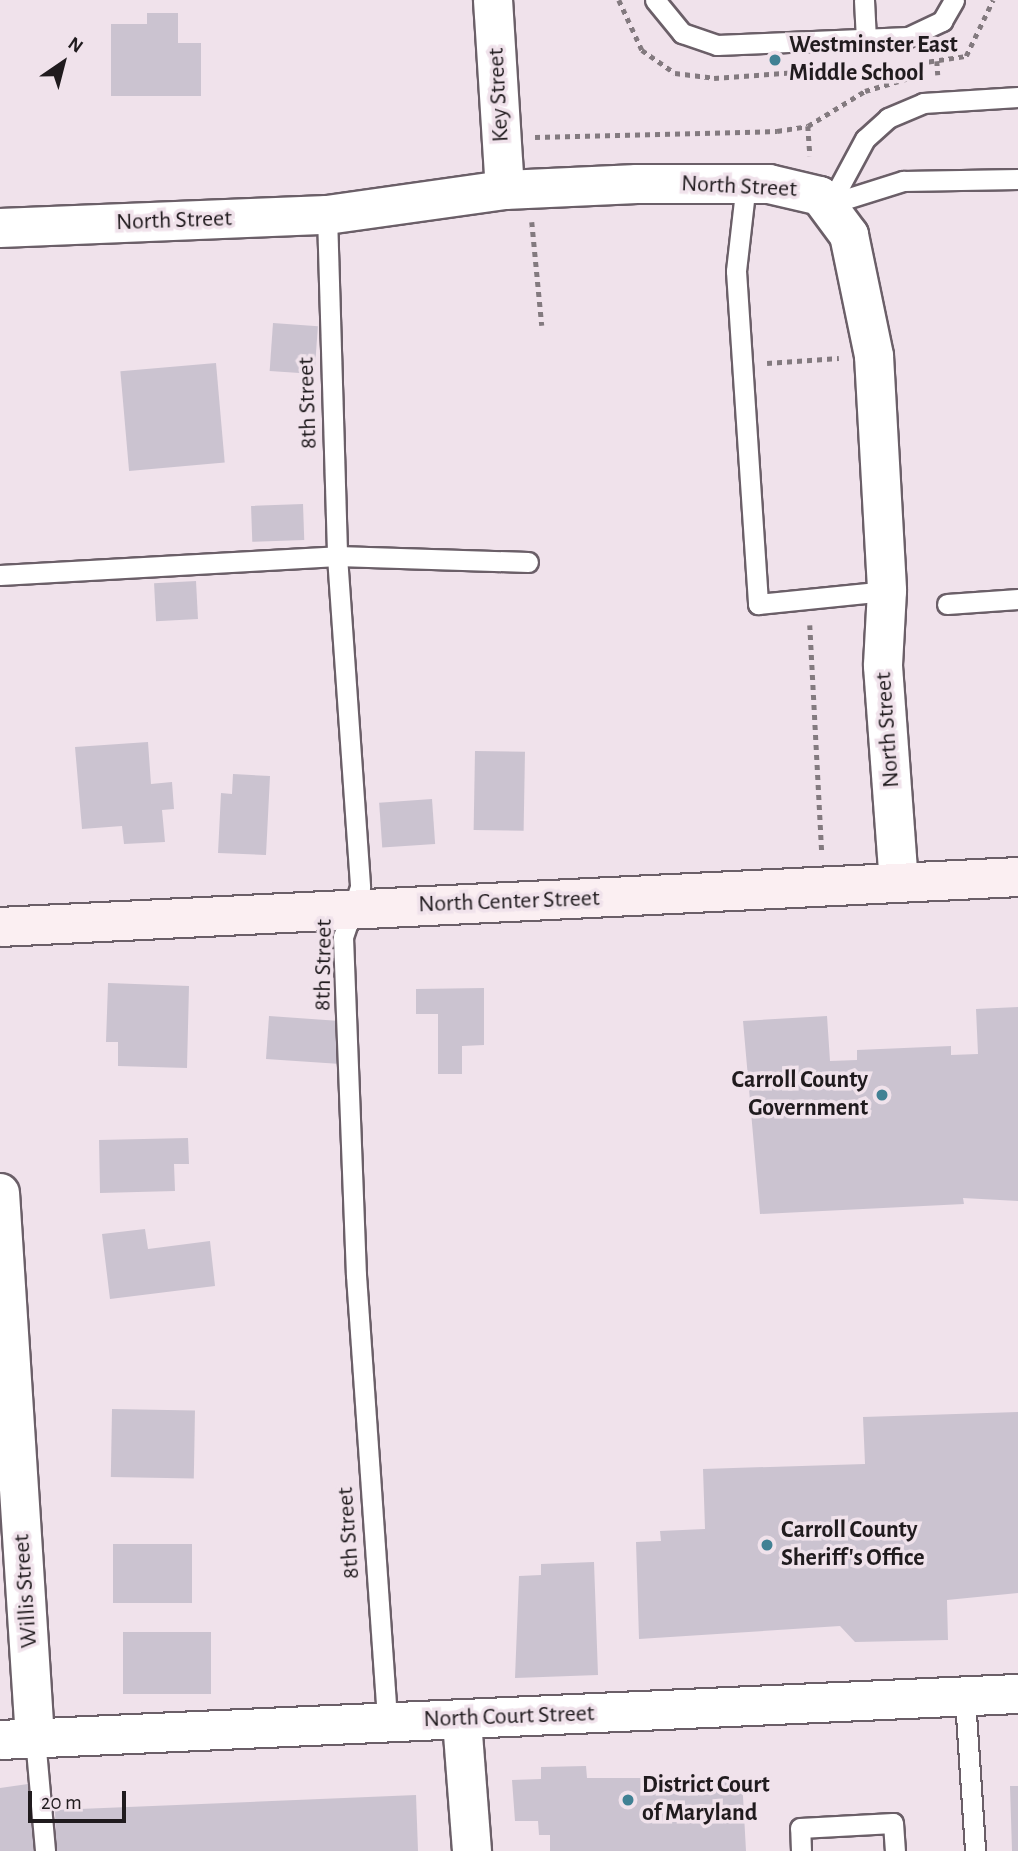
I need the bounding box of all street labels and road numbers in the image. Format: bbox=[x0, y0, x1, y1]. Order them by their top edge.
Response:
street label: Key Street bbox=[482, 47, 516, 143]
street label: North Street bbox=[680, 170, 798, 204]
street label: North Street bbox=[116, 205, 232, 237]
street label: 8th Street bbox=[292, 357, 324, 449]
street label: North Street bbox=[870, 671, 906, 789]
street label: North Center Street bbox=[418, 884, 600, 920]
street label: 8th Street bbox=[309, 919, 339, 1011]
street label: 8th Street bbox=[331, 1486, 367, 1580]
street label: Willis Street bbox=[8, 1533, 44, 1649]
street label: North Court Street bbox=[423, 1700, 595, 1734]

